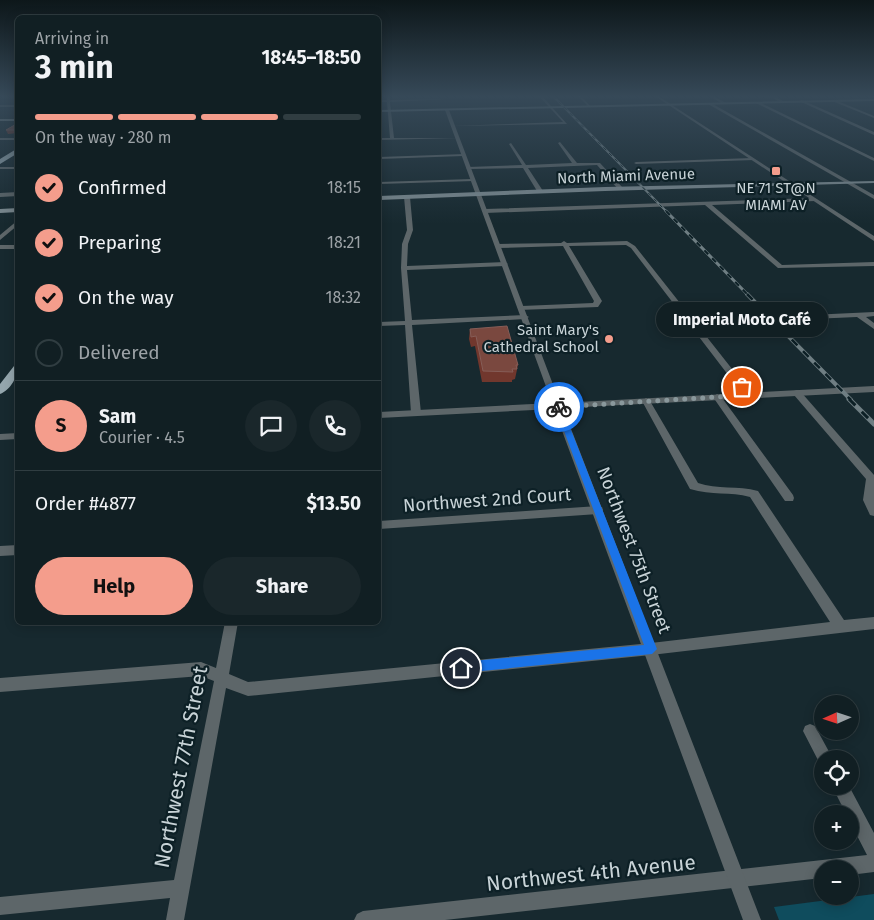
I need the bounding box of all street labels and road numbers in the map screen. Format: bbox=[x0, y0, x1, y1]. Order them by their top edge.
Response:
street label: North Miami Avenue bbox=[557, 165, 695, 187]
street label: Northwest 75th Street bbox=[592, 464, 676, 637]
street label: Northwest 2nd Court bbox=[402, 483, 572, 517]
street label: Northwest 77th Street bbox=[149, 663, 213, 870]
street label: Northwest 4th Avenue bbox=[485, 849, 697, 897]

